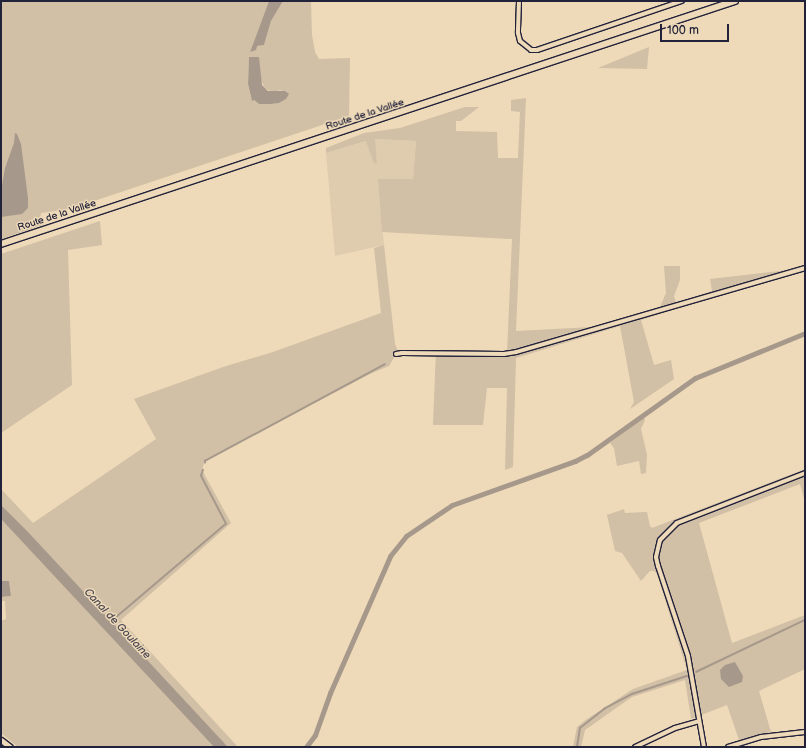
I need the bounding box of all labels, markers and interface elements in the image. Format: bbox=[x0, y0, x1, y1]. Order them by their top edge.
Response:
scale bar bbox=[662, 16, 731, 42]
text: 100 m bbox=[667, 23, 699, 38]
street label: Route de la Vallée bbox=[324, 97, 406, 133]
street label: Route de la Vallée bbox=[16, 198, 98, 234]
water label: Canal de Goulaine bbox=[81, 586, 153, 662]

